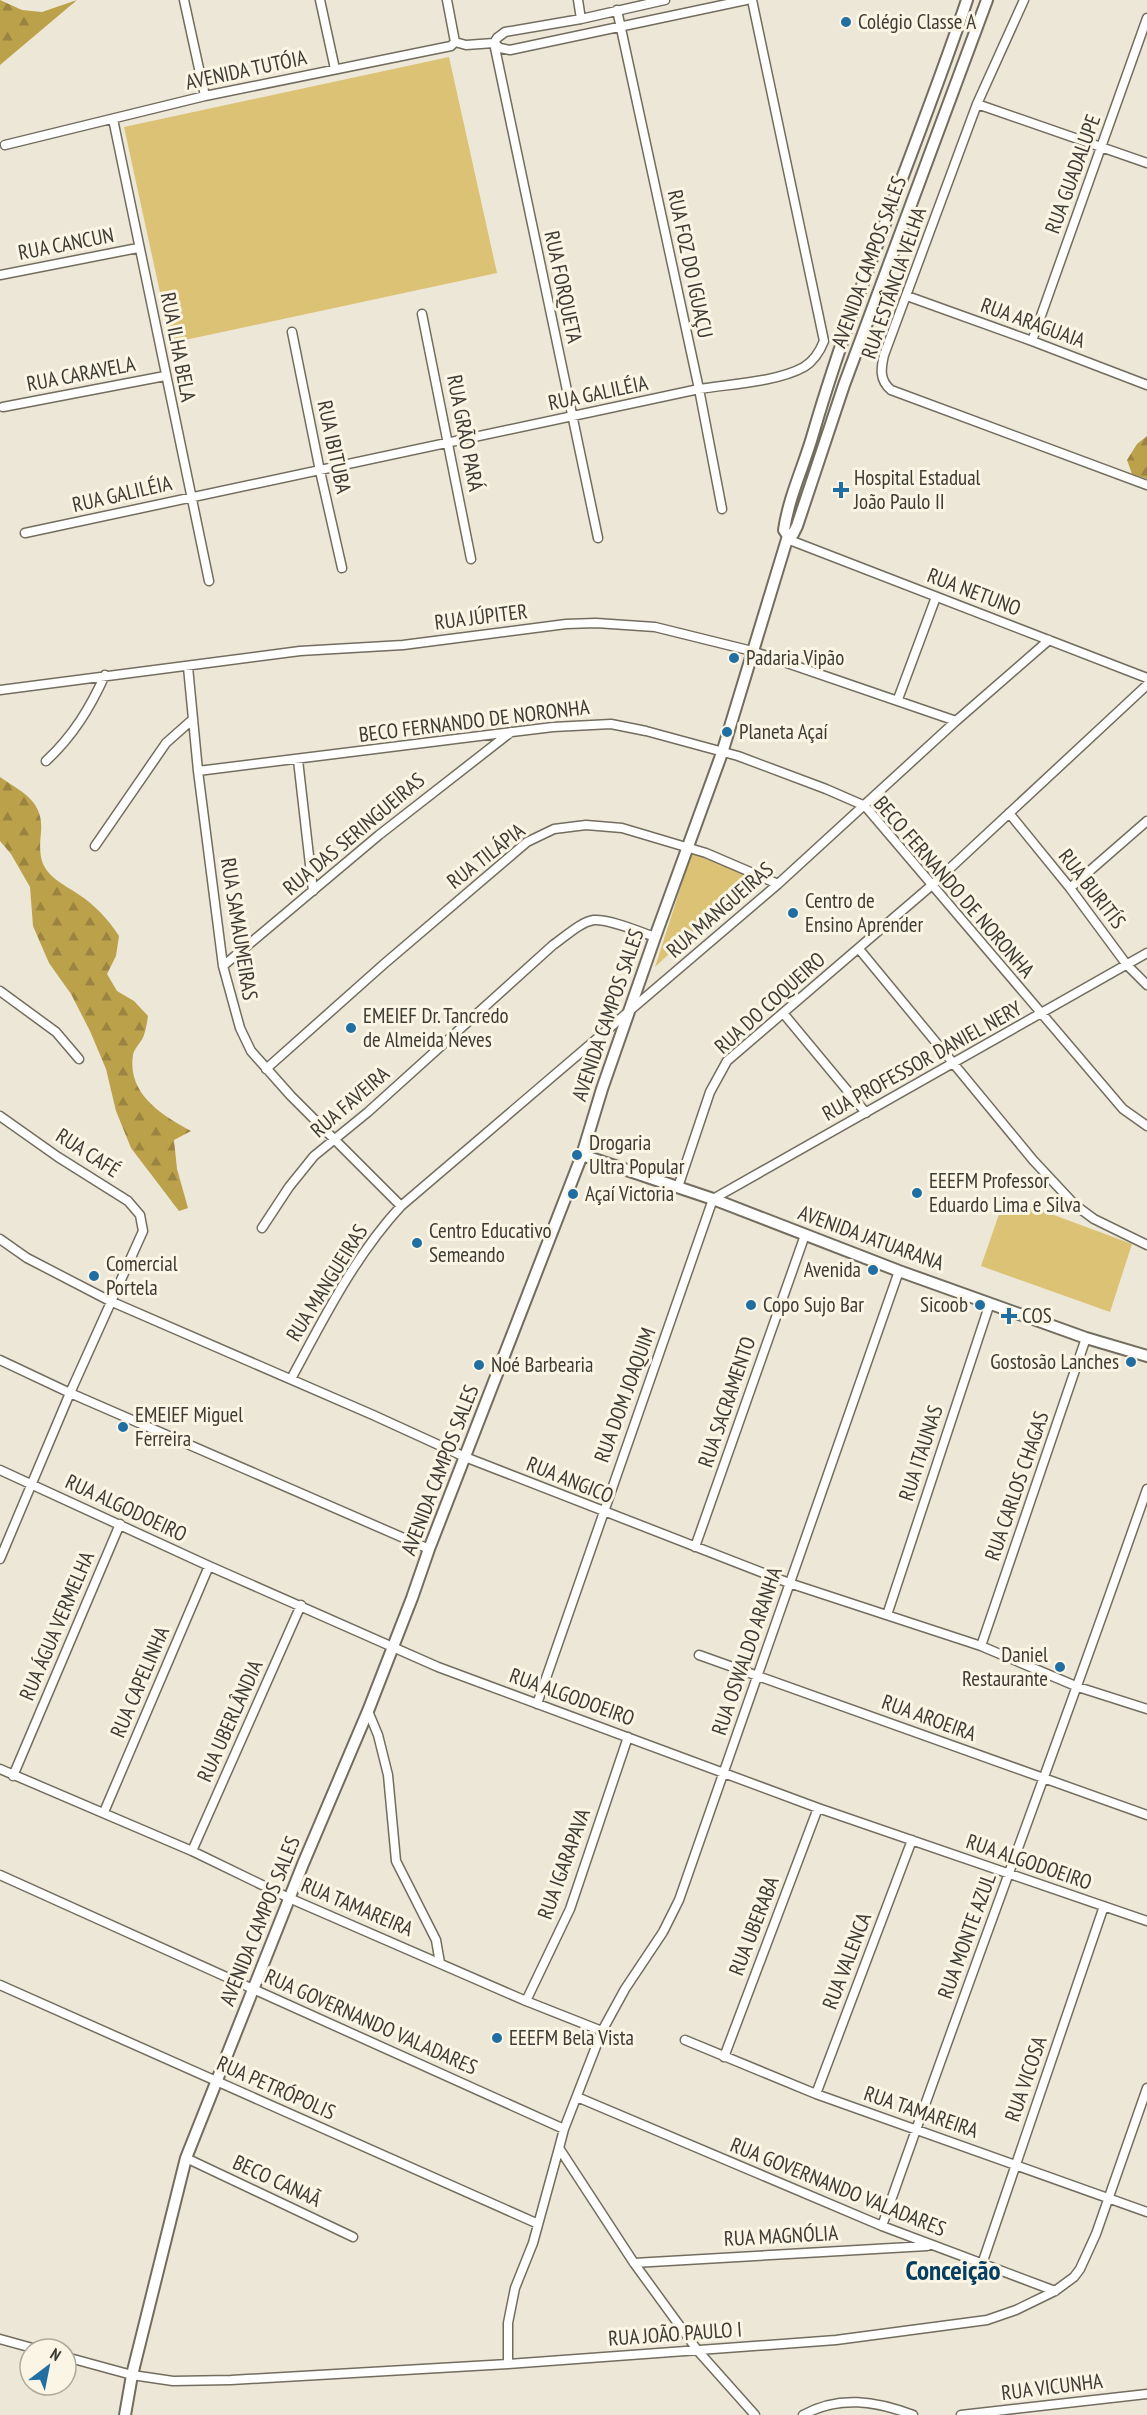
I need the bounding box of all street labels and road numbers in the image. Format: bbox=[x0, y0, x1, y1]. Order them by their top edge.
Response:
street label: AVENIDA TUTÓIA bbox=[183, 43, 309, 96]
street label: RUA GUADALUPE bbox=[1039, 111, 1107, 237]
street label: AVENIDA CAMPOS SALES bbox=[825, 172, 912, 351]
street label: RUA FOZ DO IGUAÇU bbox=[662, 187, 719, 340]
street label: RUA ESTÂNCIA VELHA bbox=[855, 203, 932, 362]
street label: RUA CANCUN bbox=[16, 221, 116, 266]
street label: RUA FORQUETA bbox=[538, 228, 589, 346]
street label: RUA ILHA BELA bbox=[155, 290, 202, 404]
street label: RUA ARAGUAIA bbox=[977, 291, 1089, 354]
street label: RUA CARAVELA bbox=[24, 350, 138, 397]
street label: RUA GALILÉIA bbox=[546, 369, 650, 416]
street label: RUA GRÃO PARÁ bbox=[441, 372, 490, 493]
street label: RUA IBITUBA bbox=[311, 398, 358, 496]
street label: RUA GALILÉIA bbox=[70, 469, 174, 518]
street label: RUA NETUNO bbox=[924, 561, 1025, 622]
street label: RUA JÚPITER bbox=[433, 597, 529, 636]
street label: BECO FERNANDO DE NORONHA bbox=[357, 693, 591, 748]
street label: RUA DAS SERINGUEIRAS bbox=[277, 767, 430, 901]
street label: BECO FERNANDO DE NORONHA bbox=[868, 790, 1041, 983]
street label: RUA TILÁPIA bbox=[441, 817, 530, 894]
street label: RUA BURITÍS bbox=[1053, 843, 1132, 934]
street label: RUA SAMAUMEIRAS bbox=[215, 856, 264, 1002]
street label: RUA MANGUEIRAS bbox=[661, 856, 779, 963]
street label: AVENIDA CAMPOS SALES bbox=[565, 925, 650, 1105]
street label: RUA DO COQUEIRO bbox=[709, 946, 831, 1059]
street label: RUA PROFESSOR DANIEL NERY bbox=[817, 994, 1027, 1127]
street label: RUA FAVEIRA bbox=[305, 1060, 395, 1143]
street label: RUA CAFÉ bbox=[51, 1122, 126, 1183]
street label: AVENIDA JATUARANA bbox=[795, 1199, 948, 1276]
street label: RUA MANGUEIRAS bbox=[280, 1219, 373, 1346]
street label: RUA DOM JOAQUIM bbox=[588, 1324, 661, 1466]
street label: RUA SACRAMENTO bbox=[692, 1333, 761, 1471]
street label: AVENIDA CAMPOS SALES bbox=[395, 1381, 484, 1559]
street label: RUA ITAUNAS bbox=[892, 1402, 949, 1504]
street label: RUA CARLOS CHAGAS bbox=[978, 1408, 1055, 1564]
street label: RUA ANGICO bbox=[523, 1450, 618, 1509]
street label: RUA ALGODOEIRO bbox=[61, 1468, 191, 1547]
street label: RUA ÁGUA VERMELHA bbox=[13, 1547, 100, 1704]
street label: RUA OSWALDO ARANHA bbox=[705, 1563, 788, 1738]
street label: RUA CAPELINHA bbox=[104, 1622, 175, 1742]
street label: RUA UBERLÂNDIA bbox=[191, 1656, 268, 1786]
street label: RUA ALGODOEIRO bbox=[506, 1661, 638, 1732]
street label: RUA AROEIRA bbox=[878, 1688, 980, 1747]
street label: RUA IGARAPAVA bbox=[531, 1805, 596, 1923]
street label: RUA ALGODOEIRO bbox=[963, 1827, 1095, 1896]
street label: AVENIDA CAMPOS SALES bbox=[213, 1832, 306, 2010]
street label: RUA MONTE AZUL bbox=[931, 1869, 1002, 2002]
street label: RUA TAMAREIRA bbox=[297, 1871, 417, 1942]
street label: RUA UBERABA bbox=[722, 1872, 785, 1979]
street label: RUA VALENCA bbox=[816, 1909, 877, 2013]
street label: RUA GOVERNANDO VALADARES bbox=[261, 1962, 482, 2081]
street label: RUA VICOSA bbox=[998, 2033, 1053, 2125]
street label: RUA PETRÓPOLIS bbox=[213, 2049, 340, 2126]
street label: RUA TAMAREIRA bbox=[860, 2079, 982, 2144]
street label: RUA GOVERNANDO VALADARES bbox=[726, 2131, 950, 2242]
street label: BECO CANAÃ bbox=[229, 2148, 326, 2213]
street label: RUA MAGNÓLIA bbox=[723, 2219, 839, 2252]
street label: RUA JOÃO PAULO I bbox=[607, 2315, 743, 2352]
street label: RUA VICUNHA bbox=[1000, 2367, 1104, 2406]

